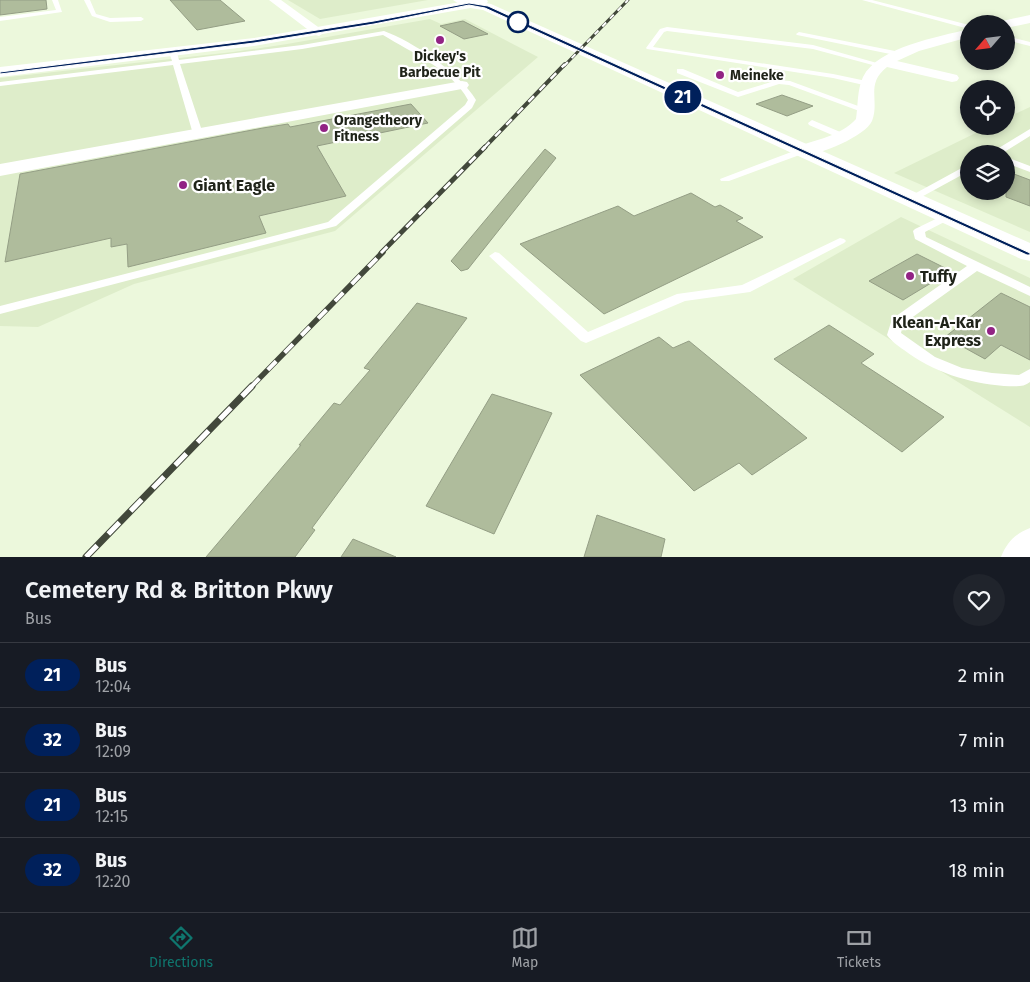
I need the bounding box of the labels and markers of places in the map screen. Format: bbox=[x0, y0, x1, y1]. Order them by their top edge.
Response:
unlabelled marker bbox=[507, 11, 529, 33]
marker: Dickey's Barbecue Pit bbox=[434, 34, 446, 46]
place label: Dickey's Barbecue Pit bbox=[399, 48, 481, 81]
place label: Meineke bbox=[730, 67, 784, 84]
marker: Meineke bbox=[714, 69, 726, 81]
place label: Orangetheory Fitness bbox=[334, 112, 423, 145]
marker: Orangetheory Fitness bbox=[318, 122, 330, 134]
place label: Giant Eagle bbox=[193, 176, 275, 195]
marker: Giant Eagle bbox=[177, 179, 189, 191]
place label: Tuffy bbox=[920, 267, 958, 286]
marker: Tuffy bbox=[904, 270, 916, 282]
place label: Klean-A-Kar Express bbox=[892, 313, 982, 350]
marker: Klean-A-Kar Express bbox=[985, 325, 997, 337]

